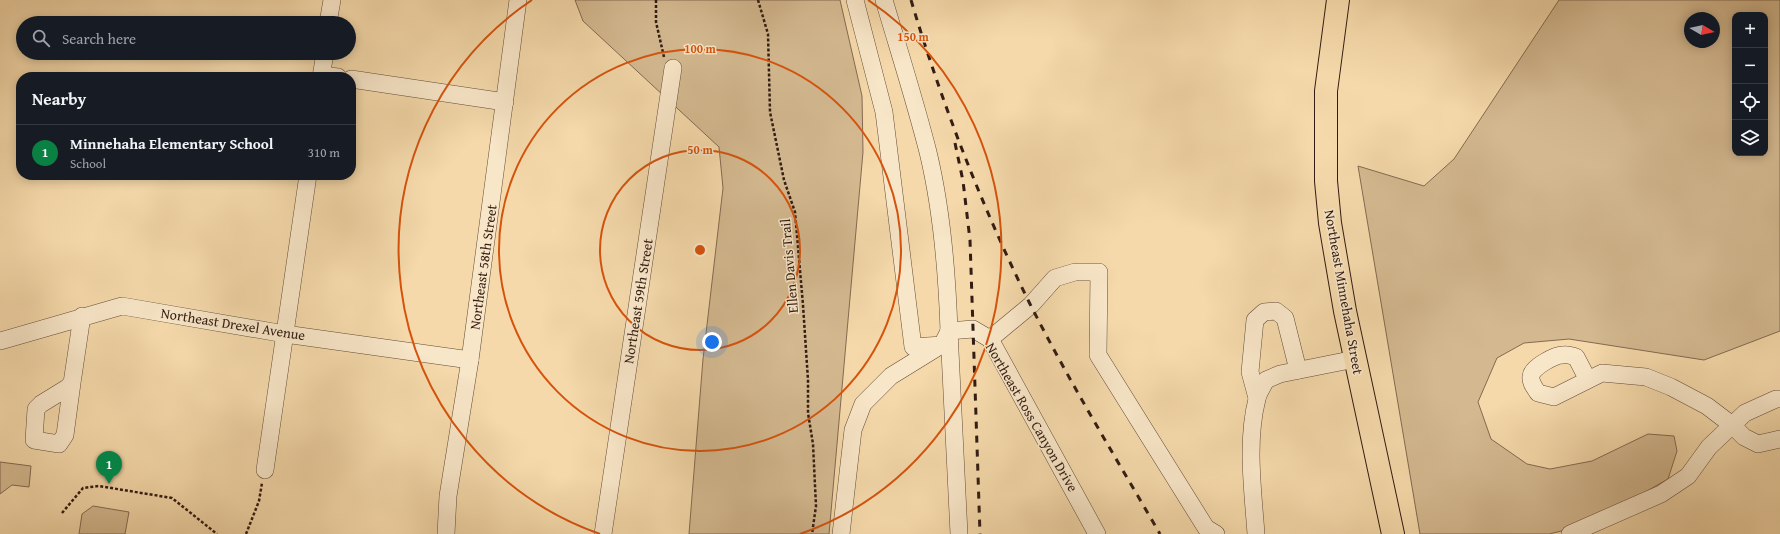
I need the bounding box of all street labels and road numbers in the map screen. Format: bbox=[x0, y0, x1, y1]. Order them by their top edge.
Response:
street label: Northeast 58th Street bbox=[464, 203, 502, 331]
street label: Northeast Minnehaha Street bbox=[1320, 208, 1368, 376]
street label: Ellen Davis Trail bbox=[775, 218, 803, 314]
street label: Northeast 59th Street bbox=[618, 237, 658, 365]
street label: Northeast Drexel Avenue bbox=[160, 303, 307, 345]
street label: Northeast Ross Canyon Drive bbox=[981, 339, 1083, 496]

